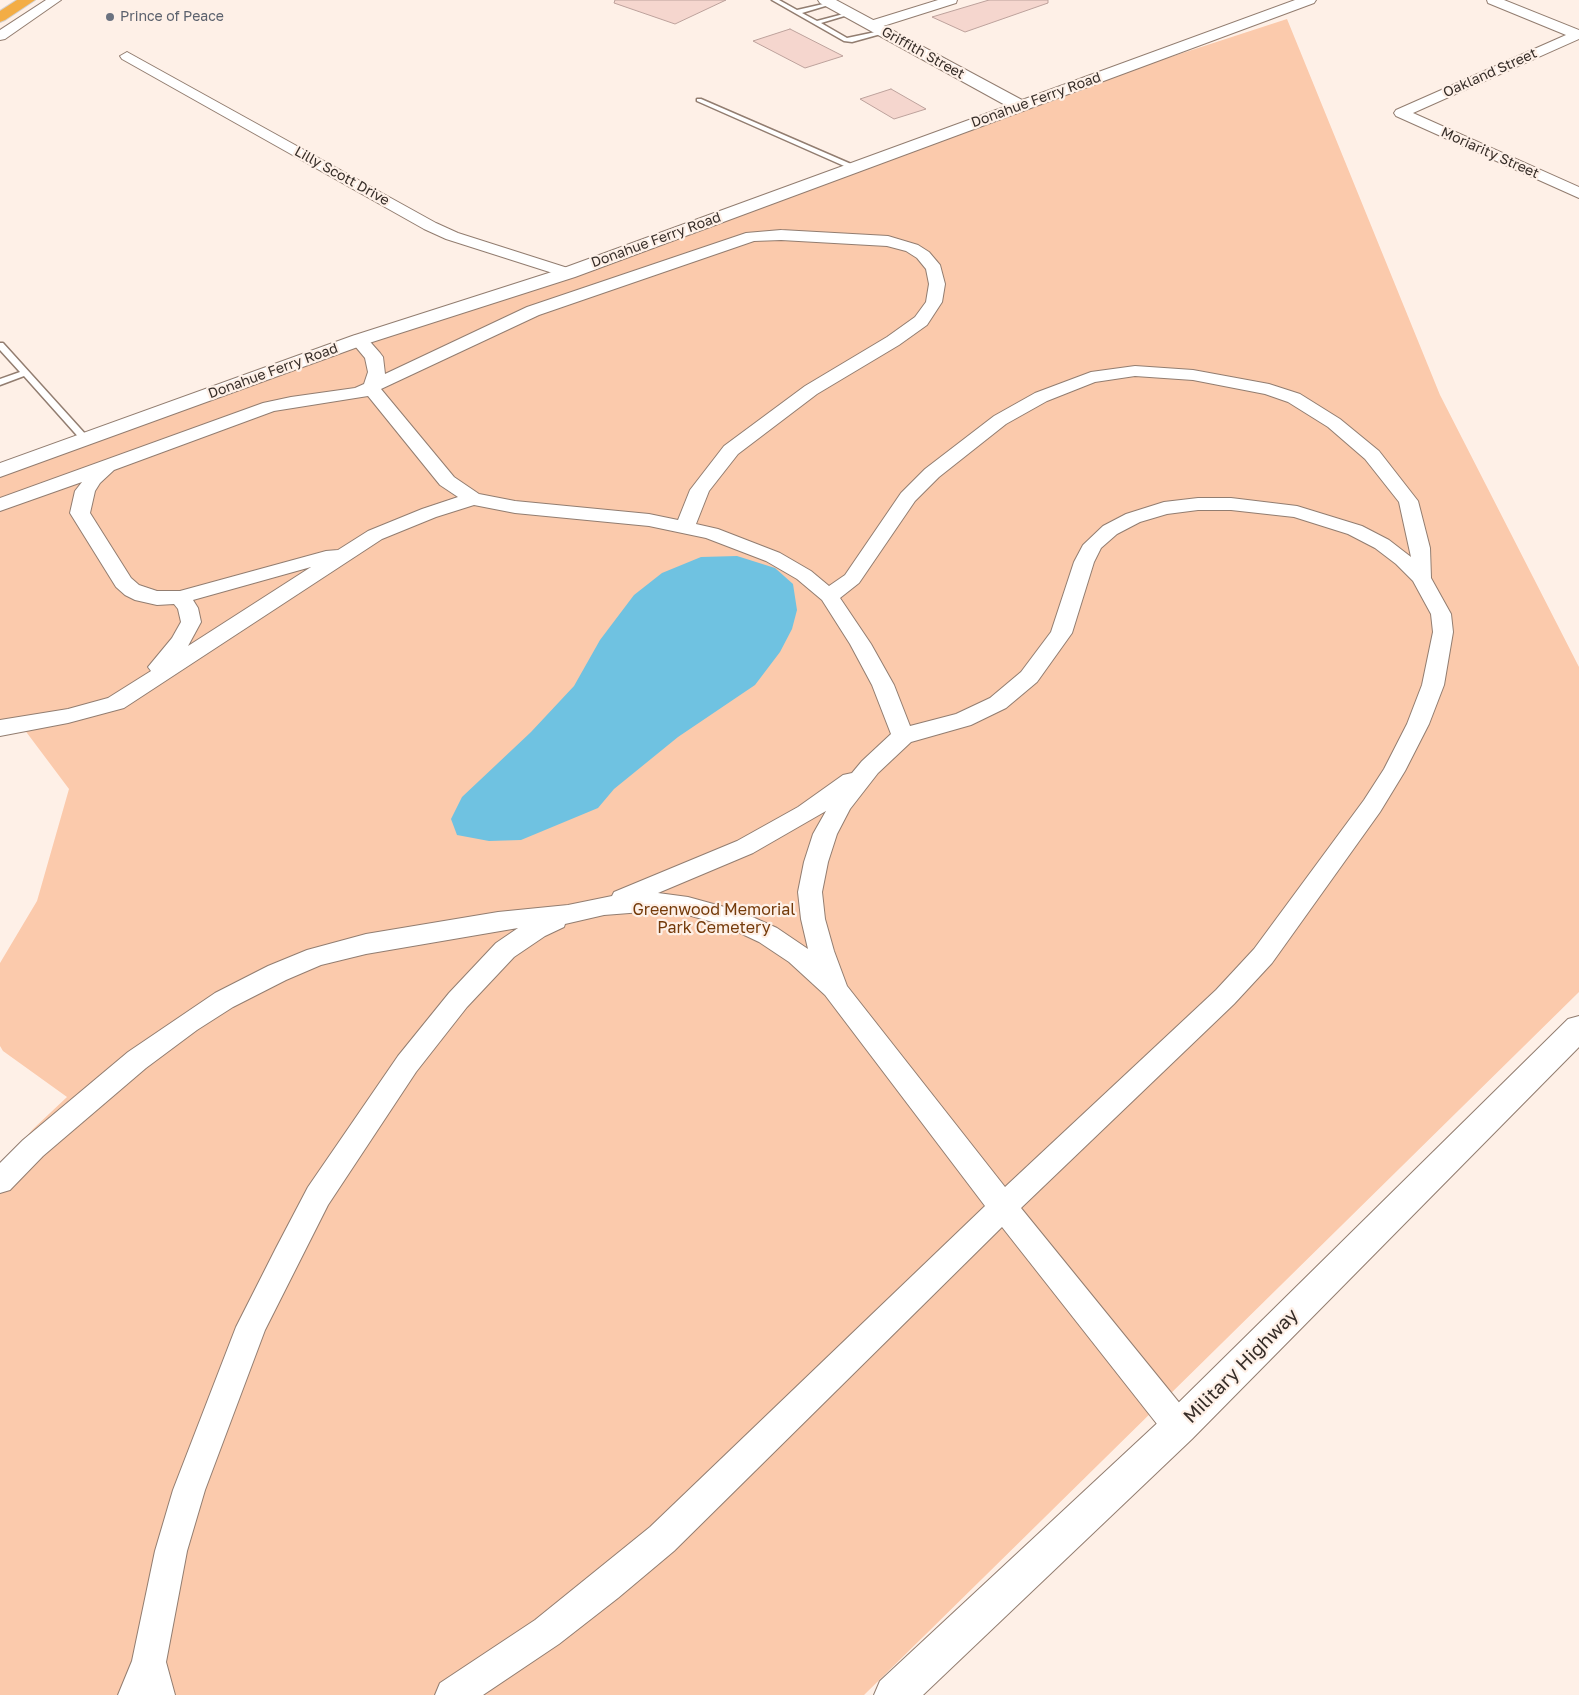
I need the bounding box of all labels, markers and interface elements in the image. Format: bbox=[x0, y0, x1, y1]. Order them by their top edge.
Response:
place label: Prince of Peace bbox=[120, 9, 224, 25]
marker: Prince of Peace bbox=[104, 11, 116, 23]
street label: Griffith Street bbox=[879, 23, 967, 83]
street label: Oakland Street bbox=[1441, 45, 1539, 101]
street label: Donahue Ferry Road bbox=[969, 69, 1103, 131]
street label: Moriarity Street bbox=[1438, 124, 1542, 182]
street label: Lilly Scott Drive bbox=[292, 143, 392, 209]
street label: Donahue Ferry Road bbox=[589, 209, 723, 271]
street label: Donahue Ferry Road bbox=[206, 340, 340, 402]
park label: Greenwood Memorial Park Cemetery bbox=[633, 900, 795, 938]
street label: Military Highway bbox=[1179, 1304, 1303, 1428]

